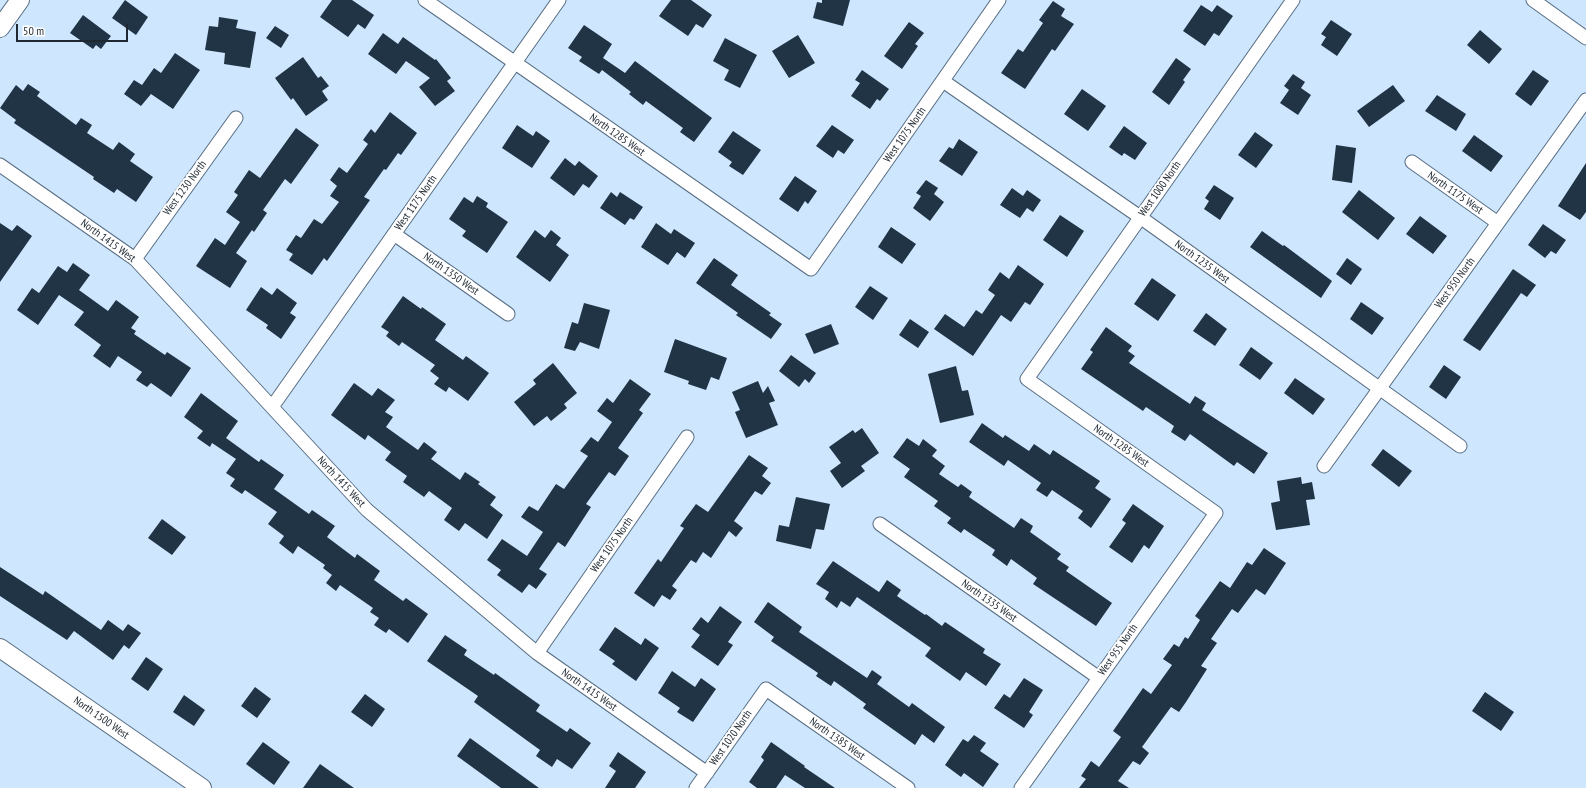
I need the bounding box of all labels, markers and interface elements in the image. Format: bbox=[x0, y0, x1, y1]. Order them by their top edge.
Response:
scale bar bbox=[18, 16, 130, 42]
text: 50 m bbox=[23, 23, 44, 38]
street label: West 1075 North bbox=[881, 105, 929, 165]
street label: North 1285 West bbox=[587, 111, 647, 159]
street label: West 1230 North bbox=[161, 158, 209, 218]
street label: West 1000 North bbox=[1136, 159, 1184, 219]
street label: North 1175 West bbox=[1425, 169, 1485, 217]
street label: West 1175 North bbox=[392, 173, 440, 233]
street label: North 1415 West bbox=[78, 217, 138, 265]
street label: North 1235 West bbox=[1172, 238, 1232, 286]
street label: North 1350 West bbox=[421, 250, 481, 298]
street label: West 950 North bbox=[1432, 255, 1478, 311]
street label: North 1285 West bbox=[1091, 422, 1151, 470]
street label: North 1415 West bbox=[314, 454, 368, 510]
street label: West 1075 North bbox=[588, 515, 636, 575]
street label: North 1335 West bbox=[959, 577, 1019, 625]
street label: West 955 North bbox=[1095, 622, 1141, 678]
street label: North 1415 West bbox=[559, 666, 619, 714]
street label: North 1500 West bbox=[71, 694, 131, 742]
street label: West 1020 North bbox=[707, 708, 755, 768]
street label: North 1385 West bbox=[807, 715, 867, 763]

